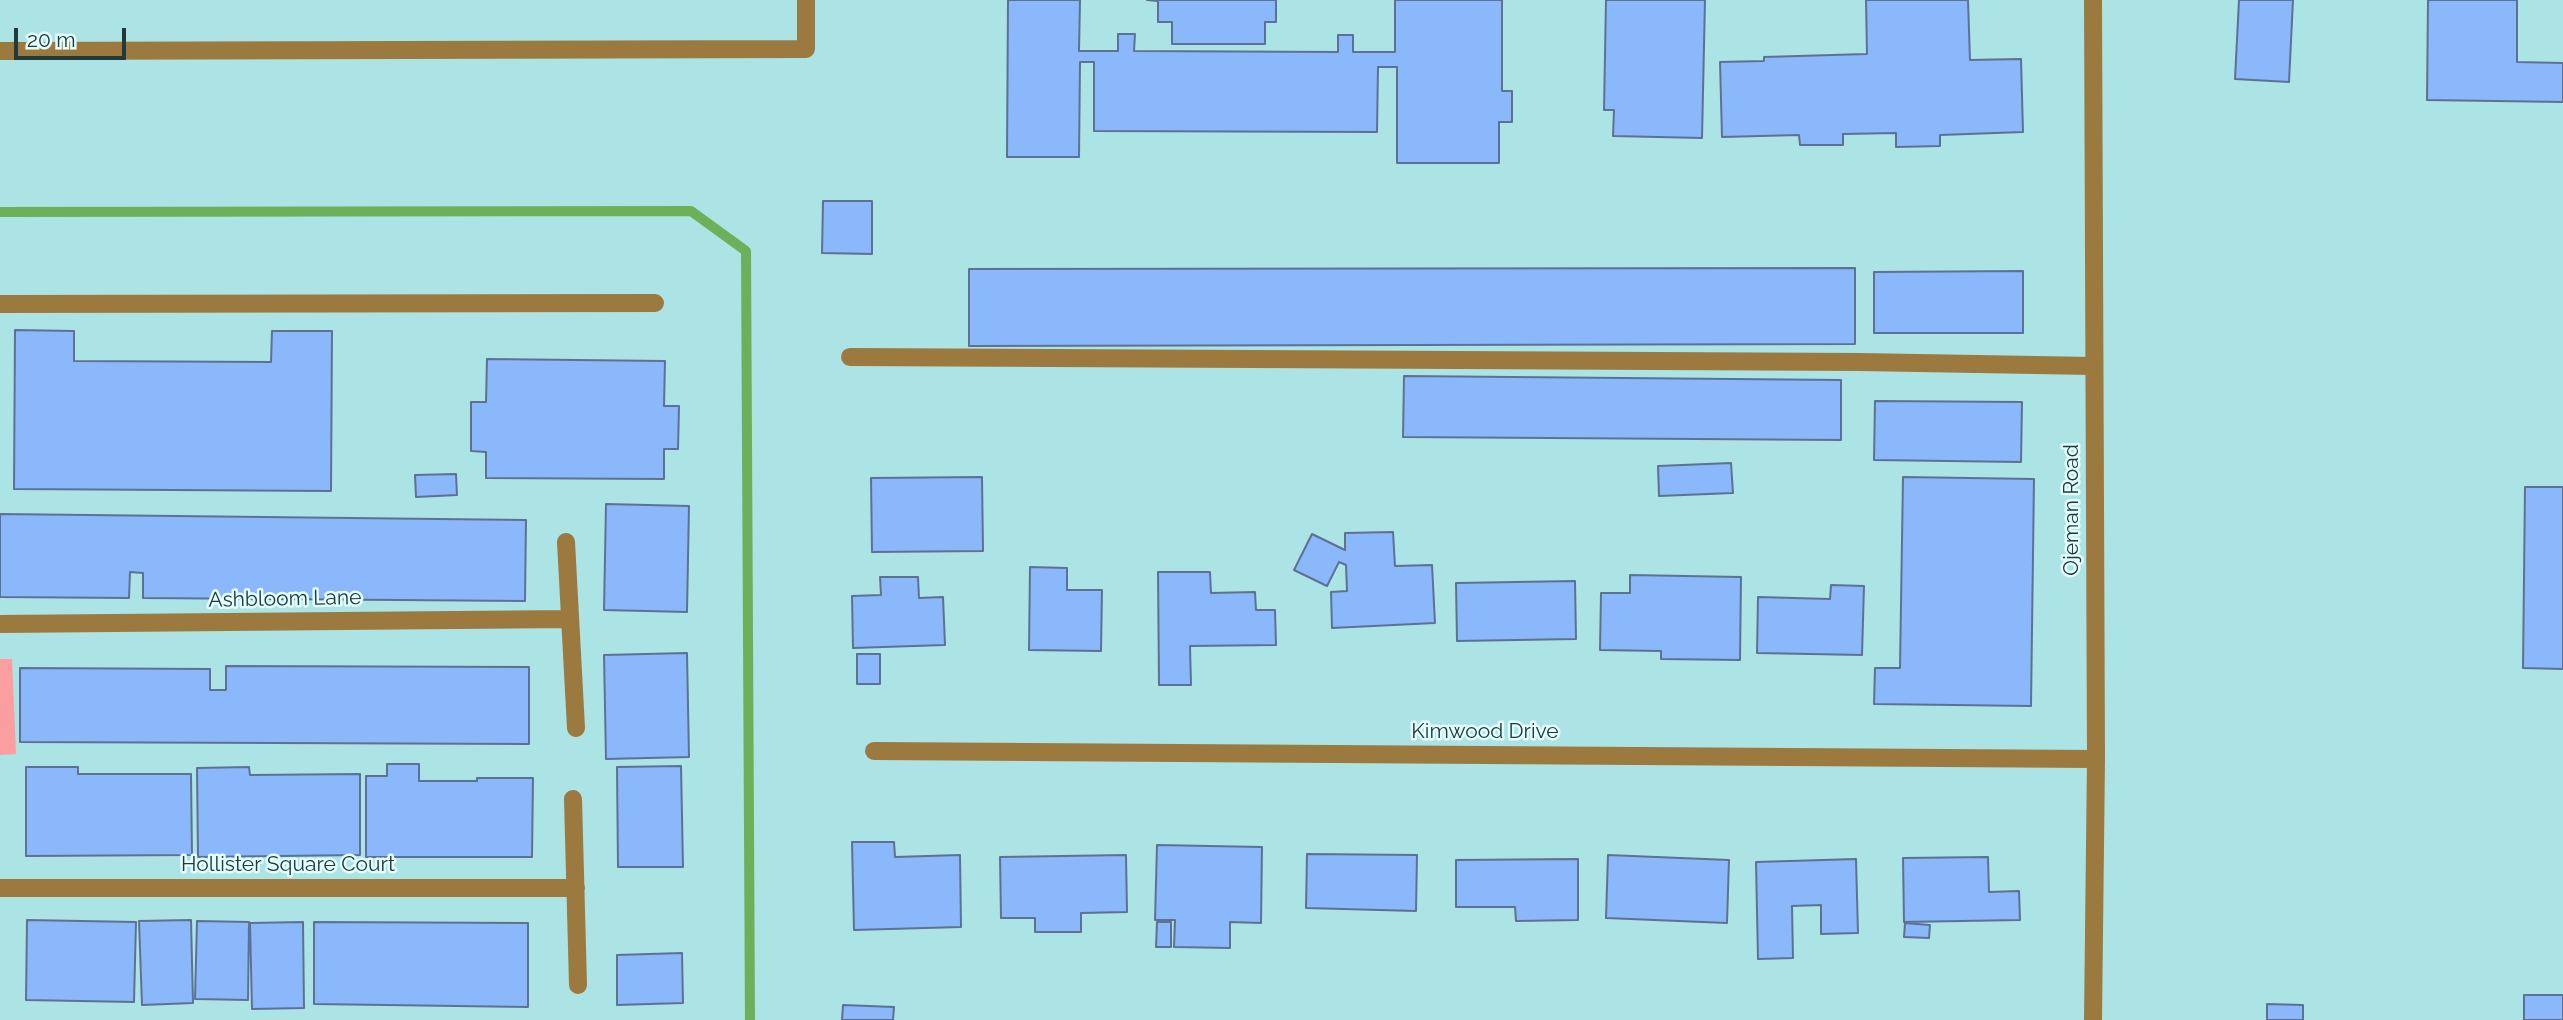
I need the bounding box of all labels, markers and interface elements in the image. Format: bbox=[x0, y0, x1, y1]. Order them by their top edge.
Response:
scale bar bbox=[18, 14, 130, 58]
text: 20 m bbox=[27, 27, 75, 52]
street label: Ojeman Road bbox=[2059, 444, 2085, 576]
street label: Ashbloom Lane bbox=[208, 585, 362, 613]
street label: Kimwood Drive bbox=[1411, 719, 1559, 745]
street label: Hollister Square Court bbox=[181, 852, 395, 878]

